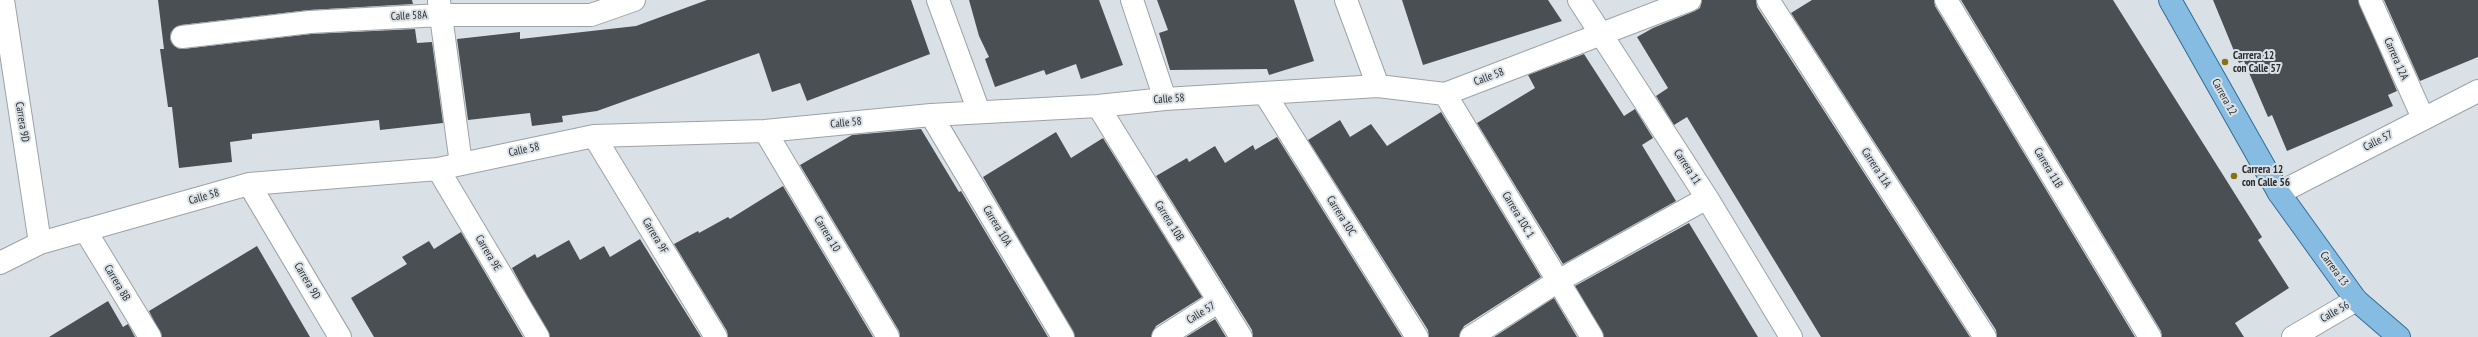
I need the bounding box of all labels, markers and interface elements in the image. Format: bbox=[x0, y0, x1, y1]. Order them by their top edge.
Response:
street label: Calle 58A bbox=[390, 8, 428, 24]
street label: Carrera 12A bbox=[2381, 36, 2411, 82]
place label: Carrera 12 con Calle 57 bbox=[2233, 49, 2281, 75]
marker: Carrera 12 con Calle 57 bbox=[2220, 57, 2230, 67]
street label: Calle 58 bbox=[1472, 65, 1506, 89]
street label: Carrera 12 bbox=[2209, 77, 2239, 117]
street label: Calle 58 bbox=[1153, 91, 1185, 107]
street label: Carrera 9D bbox=[12, 101, 32, 143]
street label: Calle 58 bbox=[830, 115, 862, 131]
street label: Calle 57 bbox=[2361, 128, 2395, 154]
street label: Calle 58 bbox=[507, 140, 541, 160]
street label: Carrera 11B bbox=[2031, 145, 2065, 191]
street label: Carrera 11A bbox=[1858, 146, 1894, 190]
street label: Carrera 11 bbox=[1671, 147, 1703, 187]
place label: Carrera 12 con Calle 56 bbox=[2242, 163, 2290, 189]
marker: Carrera 12 con Calle 56 bbox=[2229, 171, 2239, 181]
street label: Calle 58 bbox=[187, 186, 221, 208]
street label: Carrera 10C 1 bbox=[1499, 189, 1537, 241]
street label: Carrera 10C bbox=[1324, 194, 1358, 238]
street label: Carrera 10B bbox=[1152, 199, 1186, 243]
street label: Carrera 10A bbox=[980, 203, 1014, 249]
street label: Carrera 10 bbox=[811, 214, 843, 254]
street label: Carrera 9F bbox=[639, 216, 671, 256]
street label: Carrera 9E bbox=[472, 233, 504, 273]
street label: Carrera 13 bbox=[2317, 249, 2351, 289]
street label: Carrera 9D bbox=[291, 260, 323, 302]
street label: Carrera 8B bbox=[101, 263, 133, 303]
street label: Calle 56 bbox=[2318, 298, 2352, 326]
street label: Calle 57 bbox=[1184, 299, 1218, 327]

